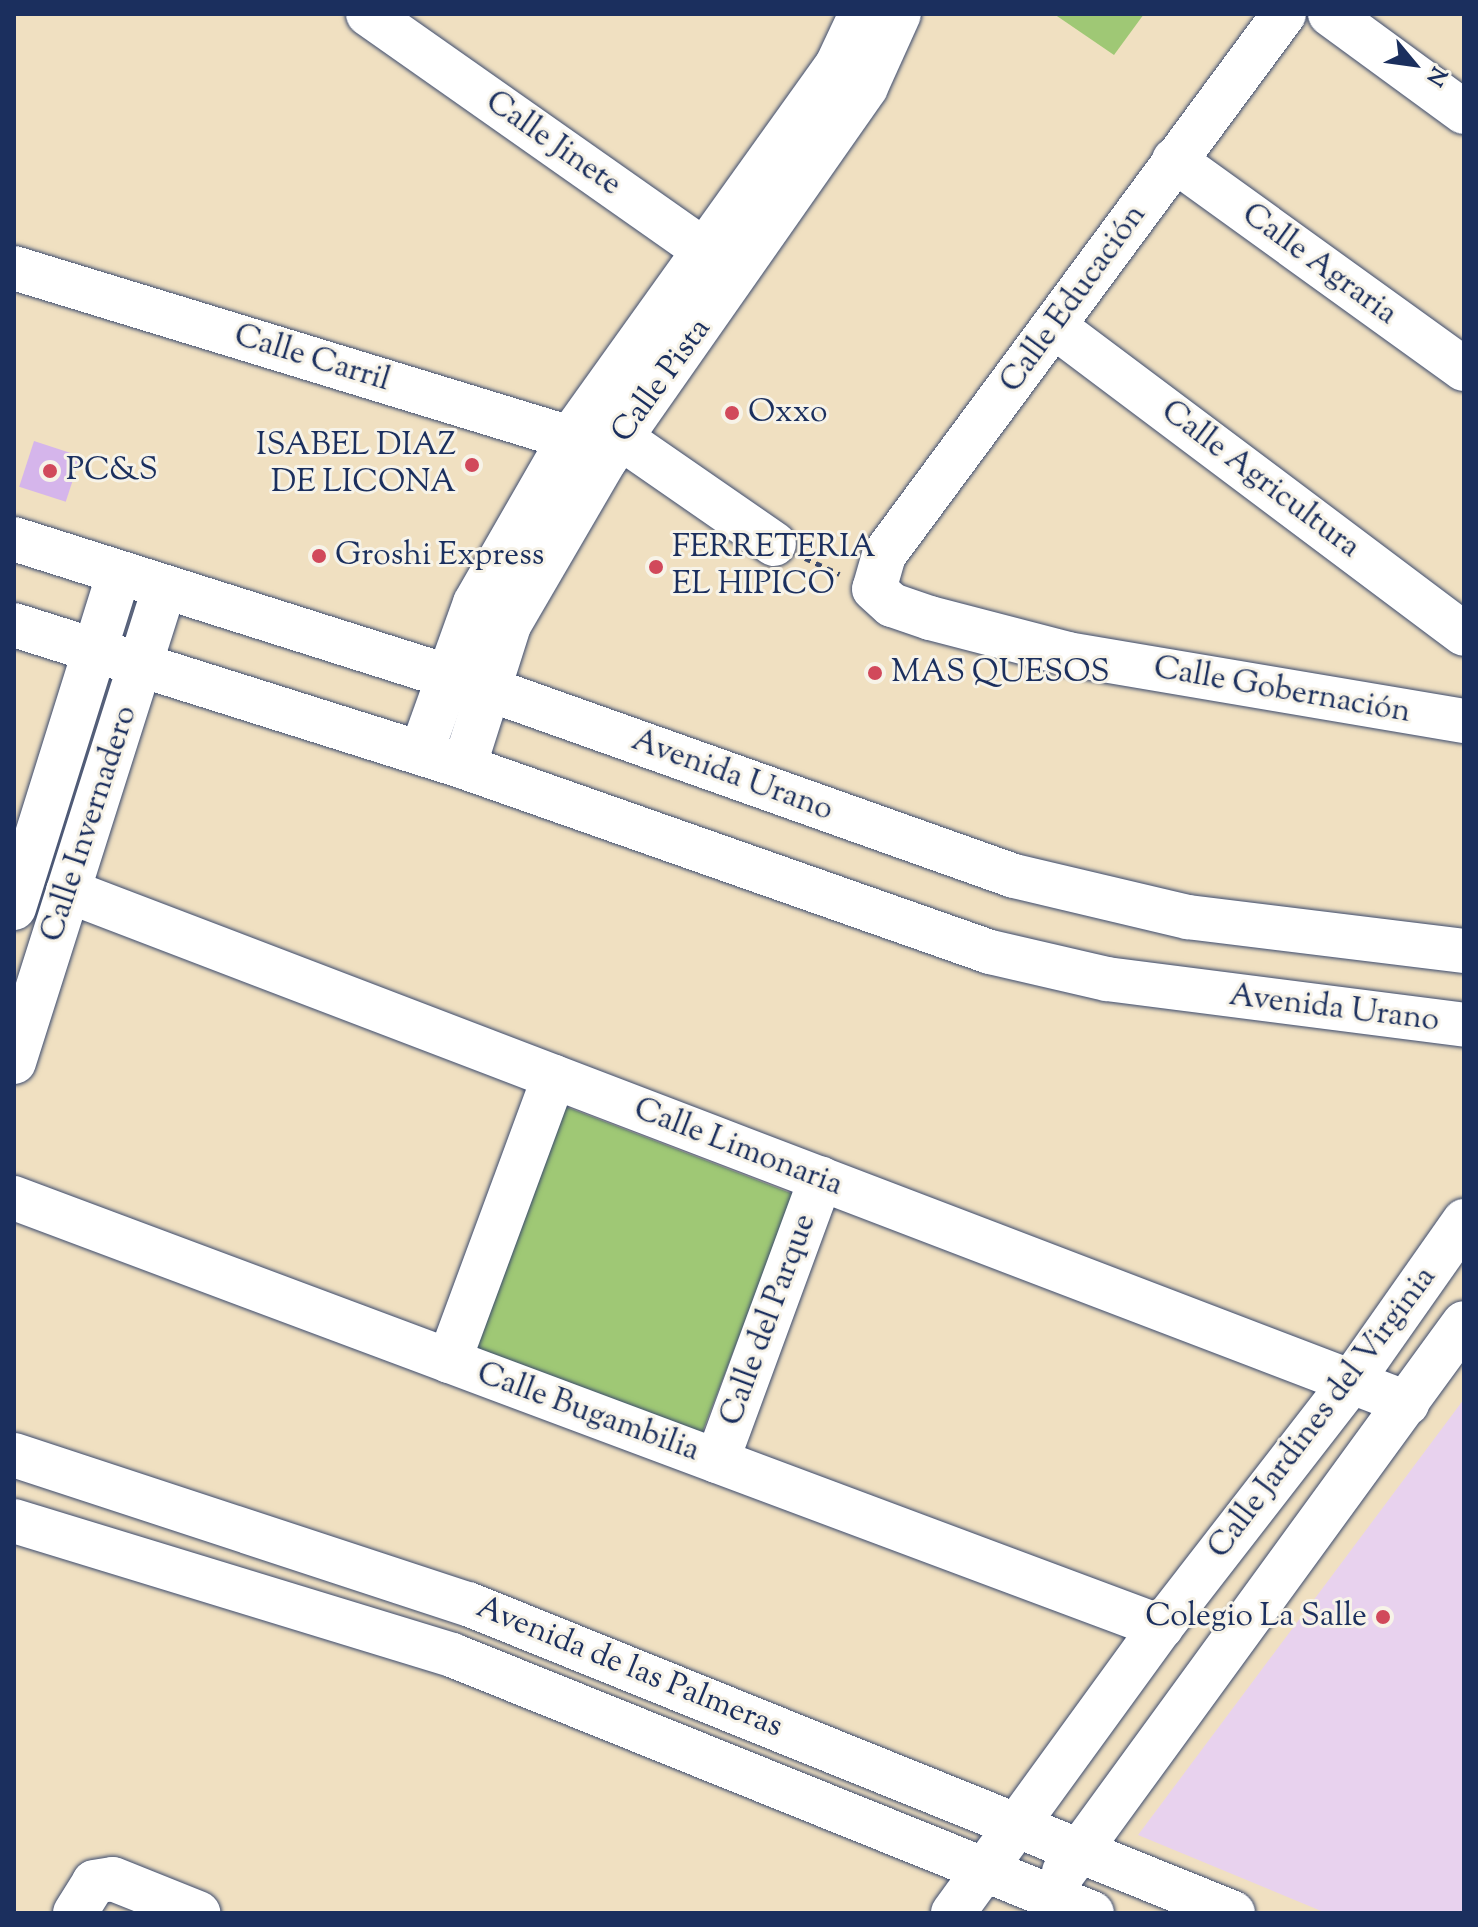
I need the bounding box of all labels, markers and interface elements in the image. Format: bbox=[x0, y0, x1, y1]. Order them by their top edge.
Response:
north arrow bbox=[1374, 24, 1454, 104]
text: N bbox=[1417, 60, 1453, 91]
street label: Calle Jinete bbox=[478, 83, 628, 205]
street label: Calle Agraria bbox=[1234, 196, 1404, 334]
street label: Calle Educación bbox=[993, 197, 1155, 401]
street label: Calle Pista bbox=[604, 311, 720, 451]
street label: Calle Carril bbox=[229, 317, 395, 401]
street label: Calle Agricultura bbox=[1153, 393, 1367, 567]
place label: Oxxo bbox=[748, 394, 827, 432]
marker: Oxxo bbox=[723, 404, 741, 422]
place label: ISABEL DIAZ DE LICONA bbox=[256, 428, 456, 503]
place label: PC&S bbox=[66, 452, 158, 490]
marker: ISABEL DIAZ DE LICONA bbox=[463, 456, 481, 474]
marker: PC&S bbox=[41, 462, 59, 480]
place label: FERRETERIA EL HIPICO bbox=[672, 530, 876, 605]
place label: Groshi Express bbox=[335, 537, 544, 575]
marker: Groshi Express bbox=[310, 547, 328, 565]
marker: FERRETERIA EL HIPICO bbox=[647, 558, 665, 576]
street label: Calle Gobernación bbox=[1151, 650, 1413, 732]
place label: MAS QUESOS bbox=[891, 654, 1109, 692]
marker: MAS QUESOS bbox=[866, 664, 884, 682]
street label: Calle Invernadero bbox=[34, 701, 146, 947]
street label: Avenida Urano bbox=[626, 722, 838, 830]
street label: Avenida Urano bbox=[1227, 977, 1441, 1041]
street label: Calle Limonaria bbox=[628, 1091, 848, 1205]
street label: Calle del Parque bbox=[713, 1209, 825, 1431]
street label: Calle Jardines del Virginia bbox=[1201, 1259, 1445, 1567]
street label: Calle Bugambilia bbox=[472, 1355, 704, 1471]
street label: Avenida de las Palmeras bbox=[470, 1589, 788, 1747]
place label: Colegio La Salle bbox=[1145, 1598, 1367, 1636]
marker: Colegio La Salle bbox=[1374, 1608, 1392, 1626]

